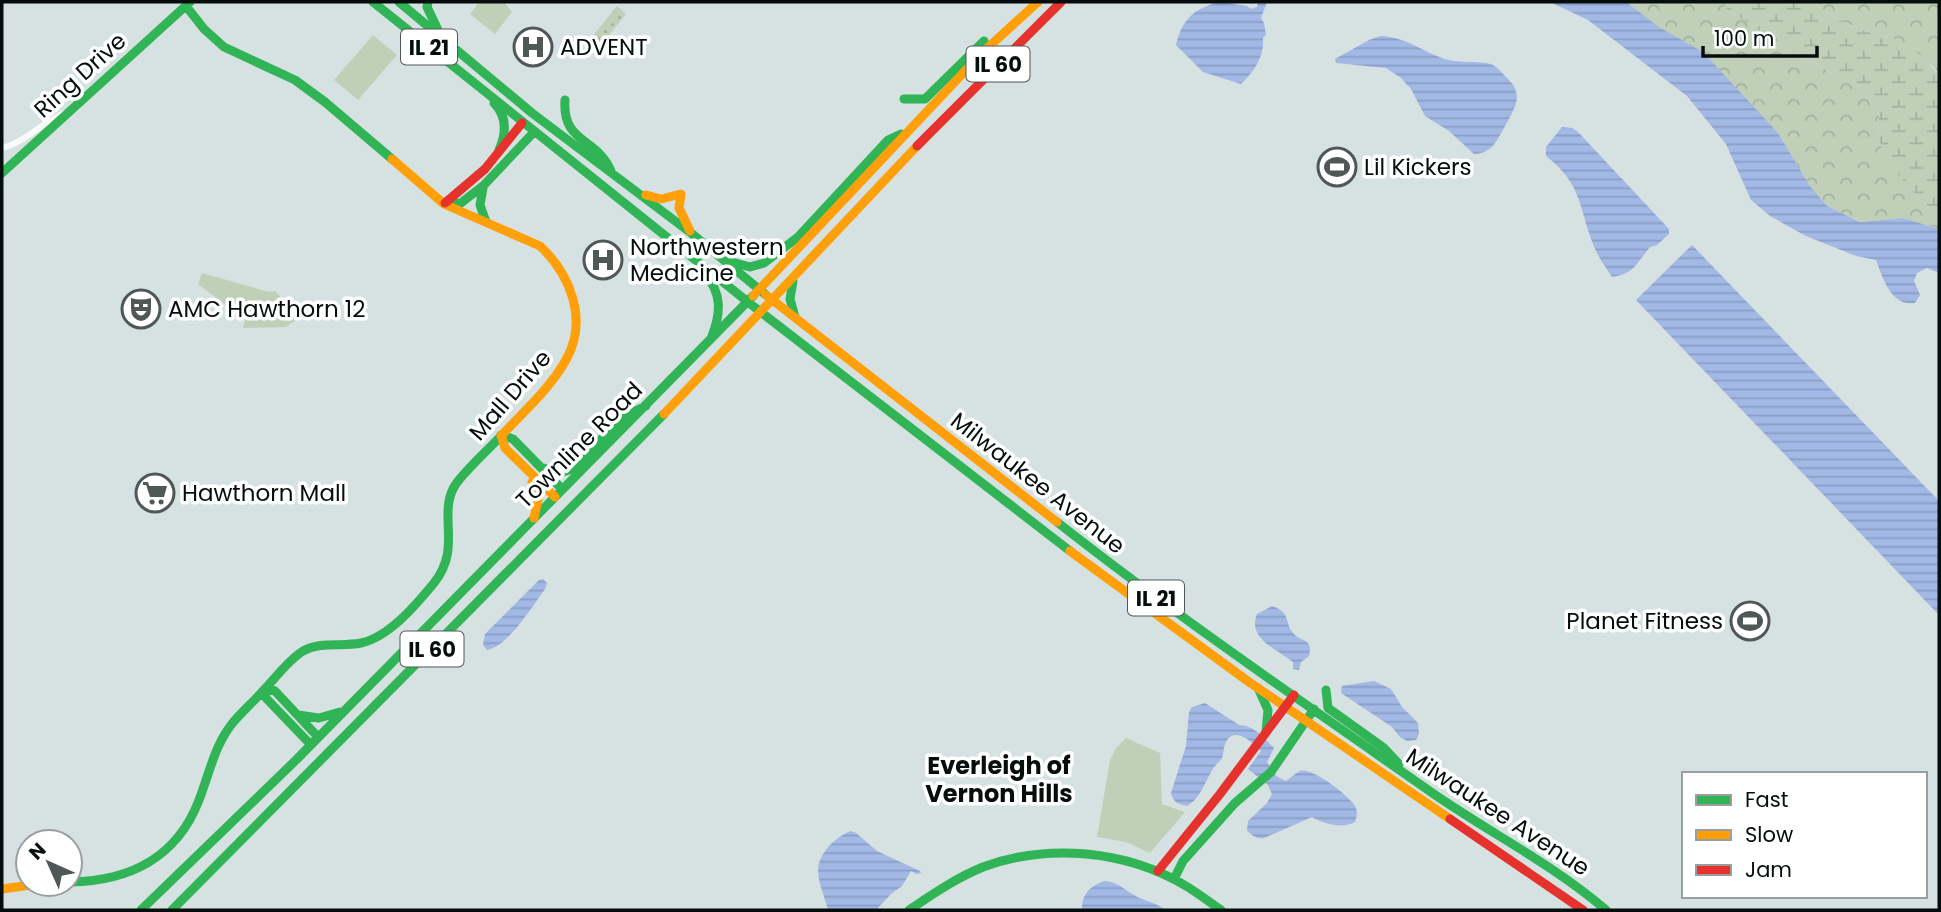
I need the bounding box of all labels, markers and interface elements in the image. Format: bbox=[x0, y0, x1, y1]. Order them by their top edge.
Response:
scale bar bbox=[1703, 14, 1817, 58]
text: 100 m bbox=[1714, 24, 1774, 53]
street label: Ring Drive bbox=[27, 25, 133, 125]
hospital icon: ADVENT bbox=[512, 26, 554, 68]
road number: IL 21 bbox=[401, 30, 457, 64]
place label: ADVENT bbox=[560, 31, 648, 63]
road number: IL 60 bbox=[967, 46, 1030, 82]
sports icon: Lil Kickers bbox=[1316, 146, 1358, 188]
place label: Lil Kickers bbox=[1364, 151, 1471, 183]
place label: Northwestern Medicine bbox=[630, 231, 784, 289]
hospital icon: Northwestern Medicine bbox=[582, 239, 624, 281]
theatre icon: AMC Hawthorn 12 bbox=[120, 288, 162, 330]
place label: AMC Hawthorn 12 bbox=[168, 293, 365, 325]
street label: Mall Drive bbox=[462, 343, 558, 447]
street label: Townline Road bbox=[509, 375, 649, 515]
street label: Milwaukee Avenue bbox=[944, 405, 1132, 561]
supermarket icon: Hawthorn Mall bbox=[134, 472, 176, 514]
place label: Hawthorn Mall bbox=[182, 477, 346, 509]
road number: IL 21 bbox=[1128, 580, 1184, 616]
sports icon: Planet Fitness bbox=[1729, 600, 1771, 642]
place label: Planet Fitness bbox=[1566, 605, 1723, 637]
road number: IL 60 bbox=[400, 632, 464, 666]
street label: Milwaukee Avenue bbox=[1400, 741, 1596, 883]
district label: Everleigh of Vernon Hills bbox=[925, 749, 1073, 810]
legend bbox=[1682, 772, 1927, 898]
text: Fast bbox=[1745, 785, 1788, 814]
text: Slow bbox=[1745, 820, 1793, 849]
north arrow bbox=[14, 828, 84, 898]
text: N bbox=[23, 837, 52, 866]
text: Jam bbox=[1745, 855, 1792, 884]

